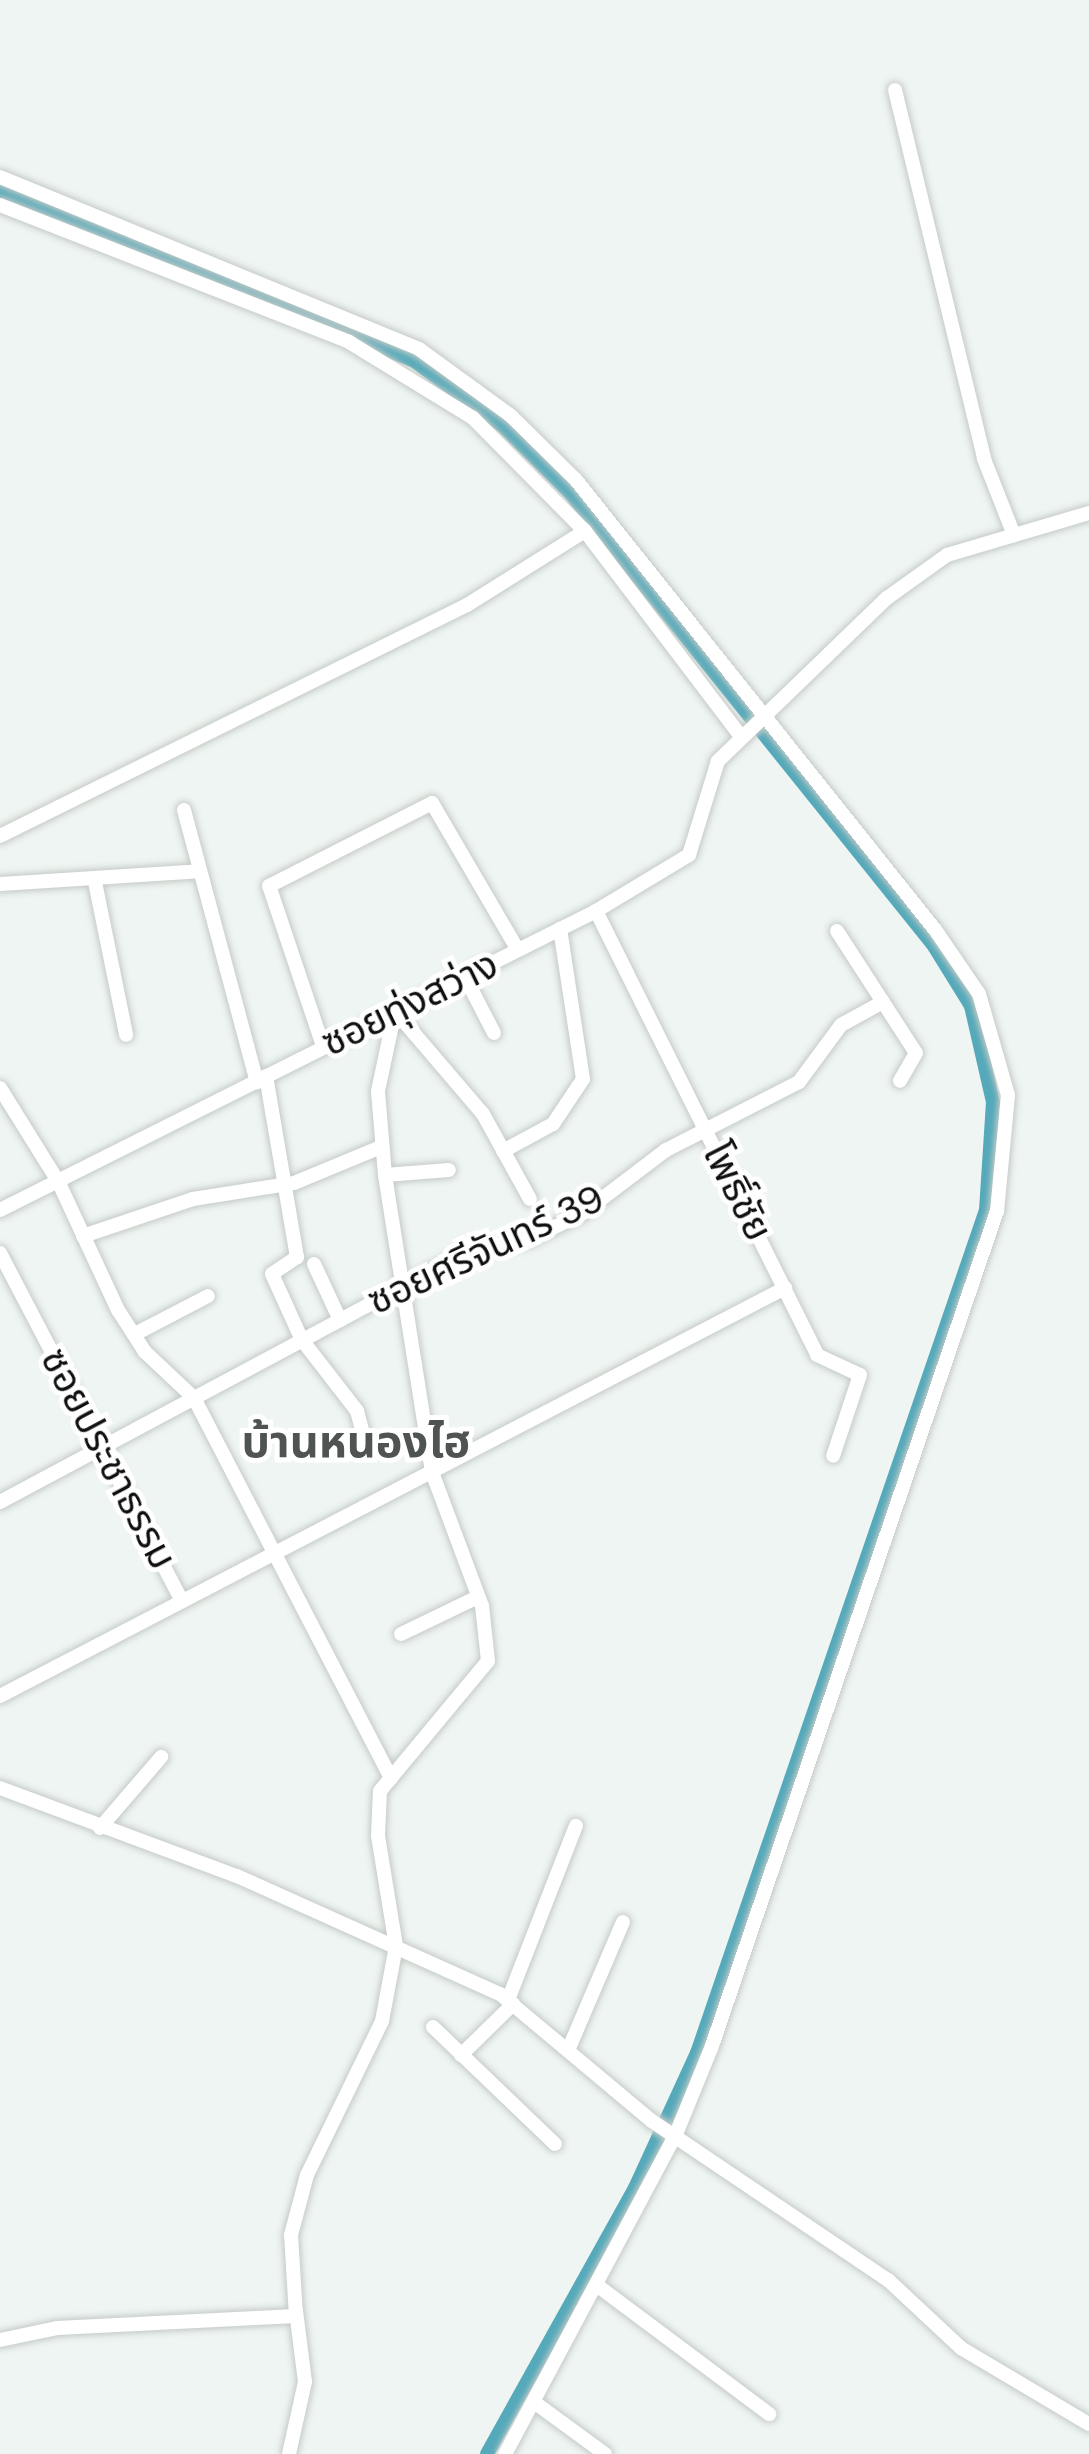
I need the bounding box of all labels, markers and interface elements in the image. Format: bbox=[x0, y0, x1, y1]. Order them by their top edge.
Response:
street label: ซอยทุ่งสว่าง bbox=[314, 941, 506, 1067]
street label: โพธิ์ชัย bbox=[692, 1135, 782, 1249]
street label: ซอยศรีจันทร์ 39 bbox=[361, 1175, 611, 1325]
street label: ซอยประชาธรรม bbox=[30, 1340, 186, 1578]
district label: บ้านหนองไฮ bbox=[242, 1415, 470, 1469]

